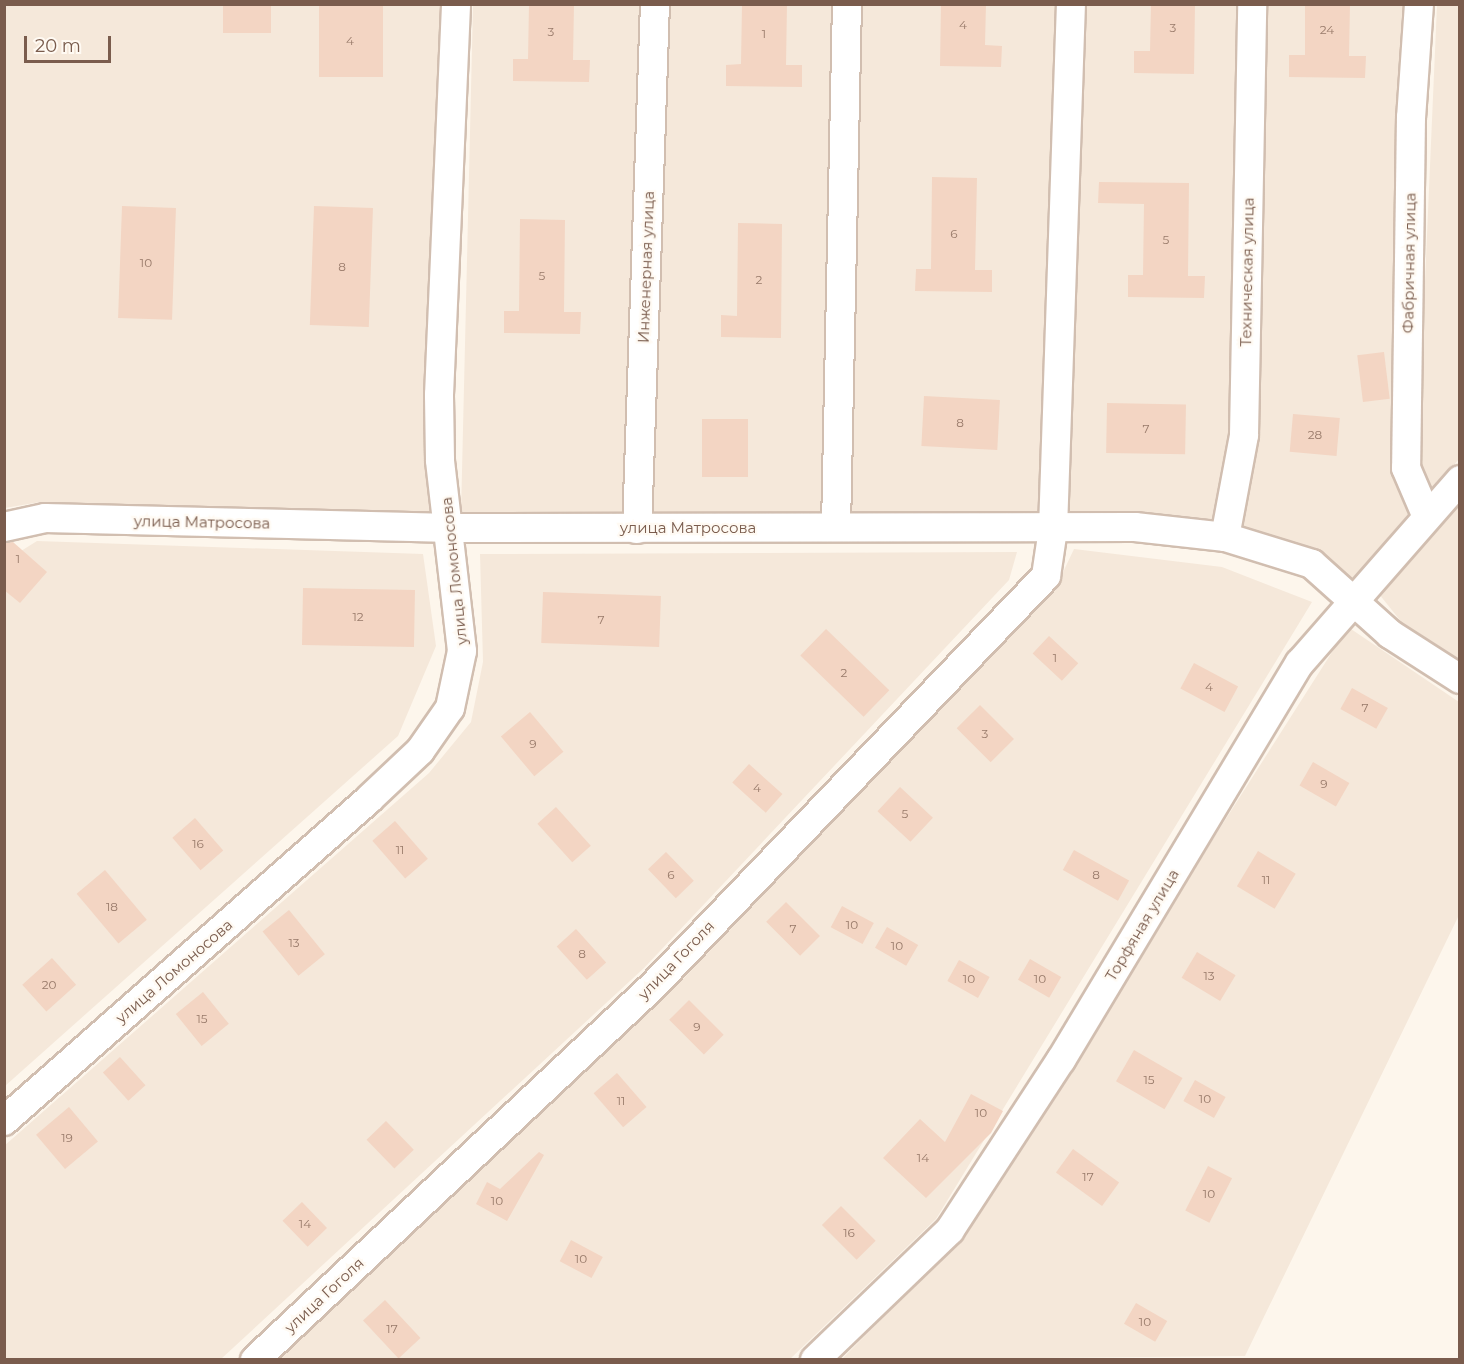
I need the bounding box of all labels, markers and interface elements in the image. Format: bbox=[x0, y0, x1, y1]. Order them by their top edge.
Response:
house number: 4 bbox=[959, 18, 967, 32]
house number: 3 bbox=[1170, 21, 1176, 35]
house number: 24 bbox=[1320, 23, 1334, 37]
scale bar bbox=[27, 24, 114, 62]
house number: 3 bbox=[548, 25, 554, 39]
house number: 1 bbox=[762, 27, 766, 41]
house number: 4 bbox=[346, 34, 354, 48]
text: 20 m bbox=[35, 35, 81, 57]
street label: Инженерная улица bbox=[634, 191, 658, 343]
street label: Фабричная улица bbox=[1399, 193, 1419, 333]
street label: Техническая улица bbox=[1237, 197, 1257, 347]
house number: 6 bbox=[950, 227, 958, 241]
house number: 5 bbox=[1163, 233, 1169, 247]
house number: 10 bbox=[140, 256, 152, 270]
house number: 8 bbox=[338, 260, 346, 274]
house number: 5 bbox=[539, 269, 545, 283]
house number: 2 bbox=[756, 273, 762, 287]
house number: 8 bbox=[956, 416, 964, 430]
house number: 7 bbox=[1142, 422, 1150, 436]
house number: 28 bbox=[1308, 428, 1322, 442]
street label: улица Ломоносова bbox=[437, 496, 471, 646]
street label: улица Матросова bbox=[134, 512, 270, 532]
street label: улица Матросова bbox=[620, 519, 756, 537]
house number: 1 bbox=[16, 552, 20, 566]
house number: 12 bbox=[352, 610, 364, 624]
house number: 7 bbox=[597, 613, 605, 627]
house number: 1 bbox=[1053, 651, 1057, 665]
house number: 2 bbox=[841, 666, 847, 680]
house number: 4 bbox=[1205, 680, 1213, 694]
house number: 7 bbox=[1361, 701, 1369, 715]
house number: 3 bbox=[982, 727, 988, 741]
house number: 9 bbox=[529, 737, 537, 751]
house number: 9 bbox=[1320, 777, 1328, 791]
house number: 4 bbox=[753, 781, 761, 795]
house number: 5 bbox=[902, 807, 908, 821]
house number: 16 bbox=[192, 837, 204, 851]
house number: 11 bbox=[396, 843, 404, 857]
street label: Торфяная улица bbox=[1102, 866, 1182, 984]
house number: 6 bbox=[667, 868, 675, 882]
house number: 8 bbox=[1092, 868, 1100, 882]
house number: 11 bbox=[1262, 873, 1270, 887]
house number: 18 bbox=[106, 900, 118, 914]
street label: улица Ломоносова bbox=[112, 915, 236, 1027]
street label: улица Гоголя bbox=[634, 917, 718, 1003]
house number: 10 bbox=[846, 918, 858, 932]
house number: 7 bbox=[789, 922, 797, 936]
house number: 13 bbox=[288, 936, 300, 950]
house number: 10 bbox=[891, 939, 903, 953]
house number: 8 bbox=[578, 947, 586, 961]
house number: 13 bbox=[1203, 969, 1215, 983]
house number: 10 bbox=[963, 972, 975, 986]
house number: 10 bbox=[1034, 972, 1046, 986]
house number: 20 bbox=[42, 978, 56, 992]
house number: 15 bbox=[196, 1012, 208, 1026]
house number: 9 bbox=[693, 1020, 701, 1034]
house number: 15 bbox=[1143, 1073, 1155, 1087]
house number: 10 bbox=[1199, 1092, 1211, 1106]
house number: 11 bbox=[617, 1094, 625, 1108]
house number: 10 bbox=[975, 1106, 987, 1120]
house number: 19 bbox=[61, 1131, 73, 1145]
house number: 14 bbox=[917, 1151, 929, 1165]
house number: 17 bbox=[1082, 1170, 1094, 1184]
house number: 10 bbox=[1203, 1187, 1215, 1201]
house number: 10 bbox=[491, 1194, 503, 1208]
house number: 14 bbox=[299, 1217, 311, 1231]
house number: 16 bbox=[843, 1226, 855, 1240]
house number: 10 bbox=[575, 1252, 587, 1266]
street label: улица Гоголя bbox=[281, 1254, 367, 1336]
house number: 10 bbox=[1139, 1315, 1151, 1329]
house number: 17 bbox=[386, 1322, 398, 1336]

